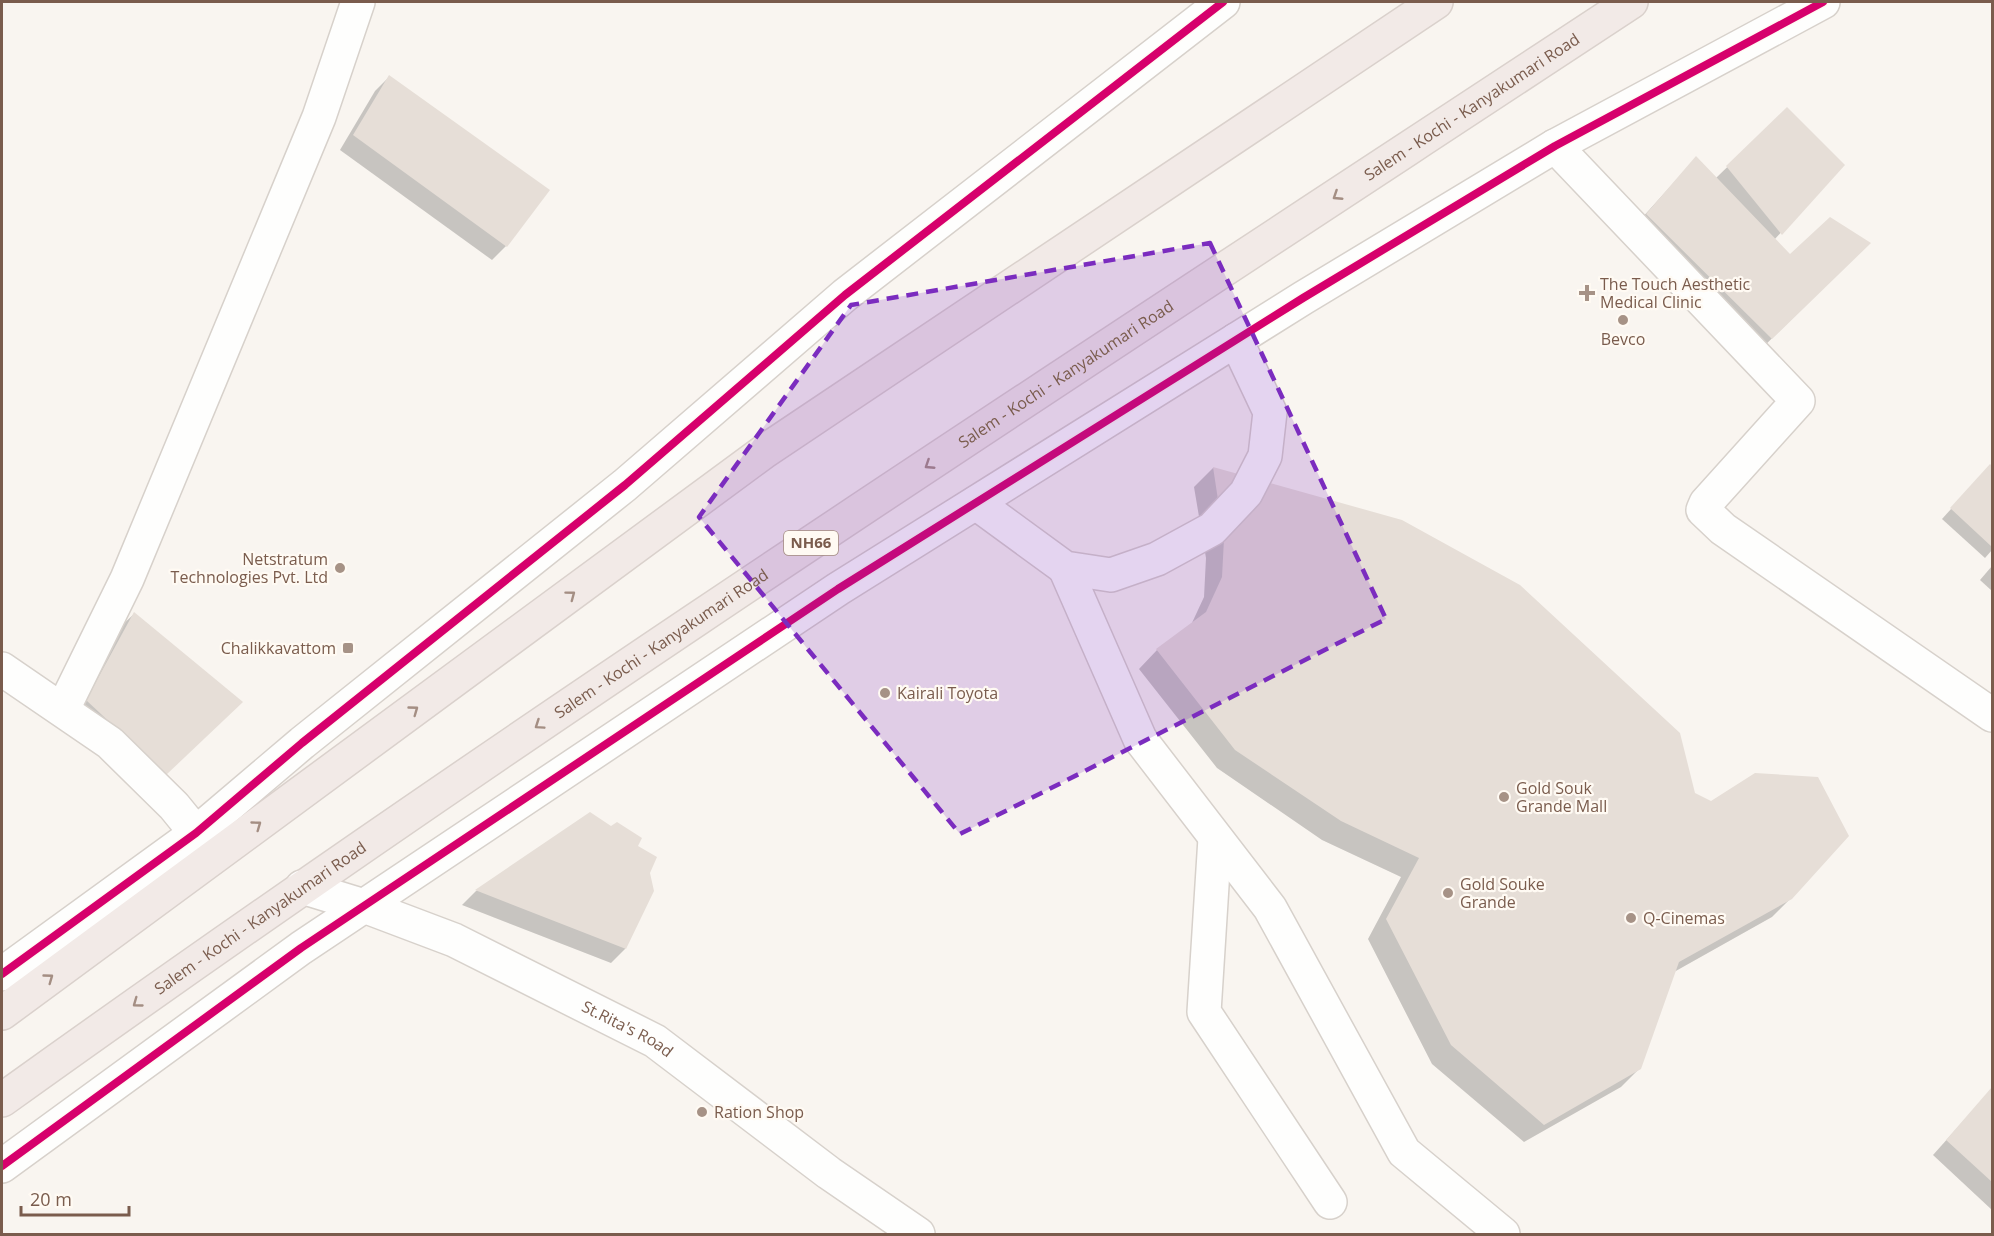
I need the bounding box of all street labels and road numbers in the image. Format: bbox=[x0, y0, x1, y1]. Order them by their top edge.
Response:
street label: Salem - Kochi - Kanyakumari Road bbox=[1360, 28, 1584, 186]
street label: Salem - Kochi - Kanyakumari Road bbox=[954, 295, 1178, 453]
road number: NH66 bbox=[784, 531, 838, 555]
street label: Salem - Kochi - Kanyakumari Road bbox=[550, 563, 773, 723]
street label: Salem - Kochi - Kanyakumari Road bbox=[150, 836, 371, 999]
street label: St.Rita's Road bbox=[578, 995, 678, 1062]

